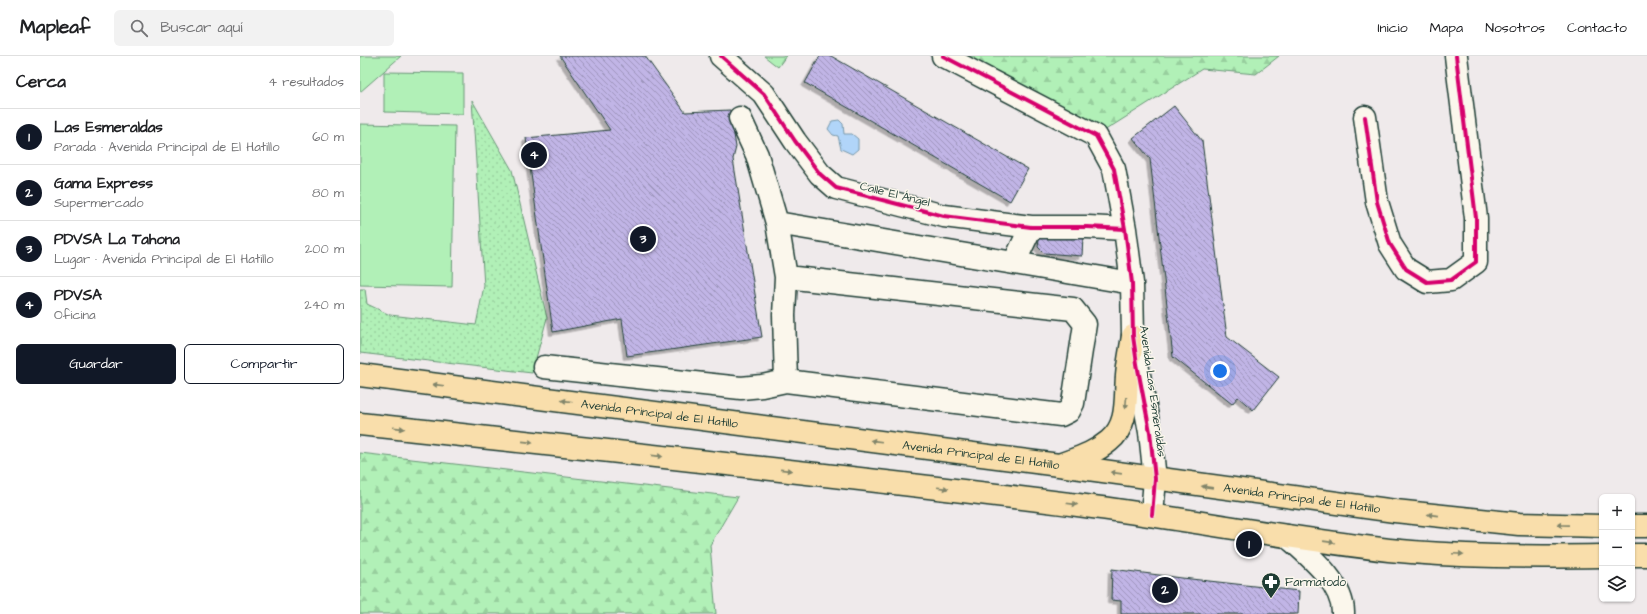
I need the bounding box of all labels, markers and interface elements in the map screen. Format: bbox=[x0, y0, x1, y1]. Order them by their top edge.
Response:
search box bbox=[114, 10, 394, 46]
text: Mapleaf bbox=[20, 14, 90, 41]
icon: search bbox=[128, 17, 150, 39]
text: Buscar aquí bbox=[160, 17, 243, 38]
text: Inicio bbox=[1377, 18, 1408, 38]
text: Mapa bbox=[1430, 18, 1463, 38]
text: Nosotros bbox=[1485, 18, 1545, 38]
text: Contacto bbox=[1567, 18, 1627, 38]
text: Cerca bbox=[16, 70, 66, 94]
text: 4 resultados bbox=[268, 73, 344, 91]
text: Las Esmeraldas bbox=[54, 117, 163, 138]
text: 1 bbox=[28, 128, 30, 146]
text: 60 m bbox=[312, 128, 344, 146]
text: Parada · Avenida Principal de El Hatillo bbox=[54, 138, 279, 156]
pin: 4 bbox=[521, 140, 547, 170]
text: Gama Express bbox=[54, 173, 153, 194]
street label: Calle El Ángel bbox=[858, 178, 932, 212]
text: 2 bbox=[25, 184, 33, 202]
text: 80 m bbox=[312, 184, 344, 202]
text: Supermercado bbox=[54, 194, 144, 212]
pin: 3 bbox=[630, 224, 656, 254]
text: PDVSA La Tahona bbox=[54, 229, 180, 250]
text: 3 bbox=[26, 240, 32, 258]
text: 200 m bbox=[305, 240, 344, 258]
text: Lugar · Avenida Principal de El Hatillo bbox=[54, 250, 274, 268]
text: PDVSA bbox=[54, 285, 102, 306]
text: 4 bbox=[25, 296, 33, 314]
text: 240 m bbox=[304, 296, 344, 314]
text: Oficina bbox=[54, 306, 96, 324]
street label: Avenida Las Esmeraldas bbox=[1135, 324, 1170, 458]
button: Guardar bbox=[16, 344, 176, 384]
button: Compartir bbox=[184, 344, 344, 384]
your location bbox=[1210, 361, 1230, 381]
one-way arrow bbox=[432, 382, 444, 388]
street label: Avenida Principal de El Hatillo bbox=[580, 396, 739, 433]
one-way arrow bbox=[1123, 397, 1129, 409]
one-way arrow bbox=[561, 398, 573, 404]
one-way arrow bbox=[393, 425, 405, 431]
street label: Avenida Principal de El Hatillo bbox=[901, 437, 1061, 474]
one-way arrow bbox=[870, 438, 882, 444]
one-way arrow bbox=[522, 439, 534, 445]
one-way arrow bbox=[651, 453, 663, 459]
one-way arrow bbox=[780, 467, 793, 473]
one-way arrow bbox=[1110, 470, 1122, 476]
street label: Avenida Principal de El Hatillo bbox=[1222, 480, 1382, 518]
one-way arrow bbox=[1201, 483, 1213, 490]
one-way arrow bbox=[937, 485, 949, 491]
map controls bbox=[1599, 494, 1635, 602]
button: + bbox=[1599, 494, 1635, 530]
one-way arrow bbox=[1066, 501, 1078, 507]
one-way arrow bbox=[1427, 512, 1440, 519]
one-way arrow bbox=[1556, 522, 1569, 528]
pin: 1 bbox=[1236, 529, 1262, 559]
button: − bbox=[1599, 530, 1635, 566]
one-way arrow bbox=[1323, 539, 1335, 545]
one-way arrow bbox=[1452, 551, 1464, 558]
button: layers bbox=[1599, 566, 1635, 602]
pharmacy icon: Farmatodo bbox=[1260, 571, 1282, 599]
place label: Farmatodo bbox=[1285, 574, 1346, 591]
pin: 2 bbox=[1152, 575, 1178, 605]

